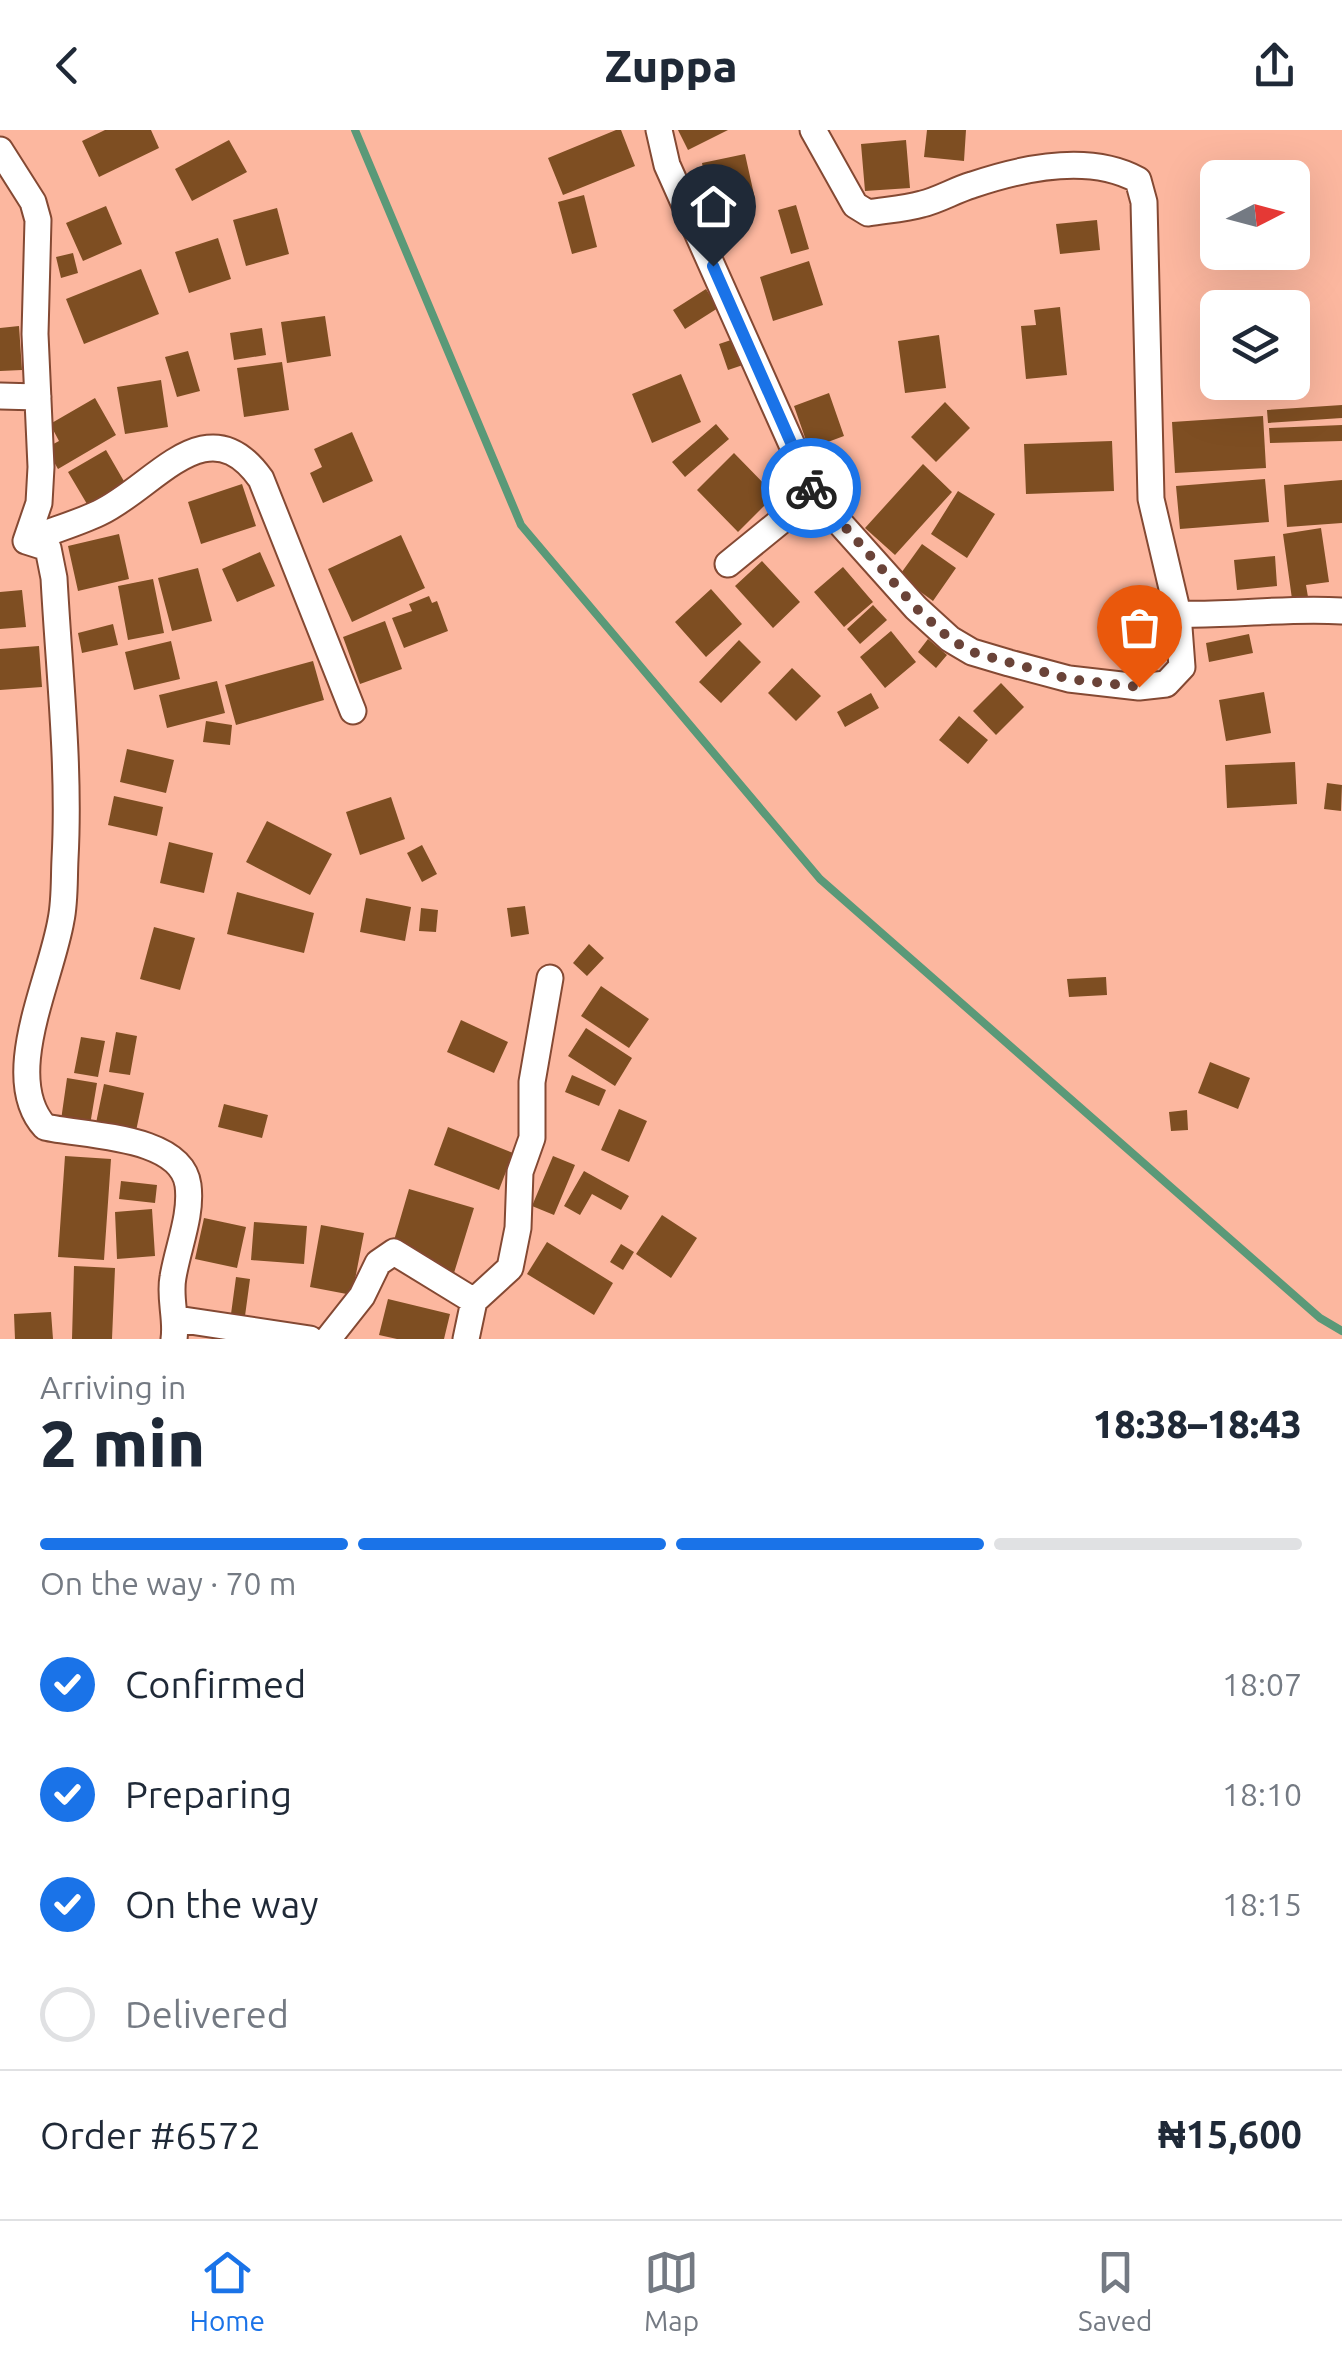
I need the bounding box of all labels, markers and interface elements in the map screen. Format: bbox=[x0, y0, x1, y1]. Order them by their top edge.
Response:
icon: back bbox=[40, 38, 95, 93]
icon: share bbox=[1247, 38, 1302, 93]
text: Zuppa bbox=[604, 40, 738, 91]
north arrow bbox=[1200, 160, 1310, 270]
map controls bbox=[1200, 160, 1310, 400]
pin bbox=[671, 164, 756, 267]
icon: home bbox=[686, 179, 741, 234]
button: layers bbox=[1200, 290, 1310, 400]
courier bbox=[761, 438, 861, 538]
icon: bike bbox=[784, 461, 839, 516]
pin bbox=[1097, 585, 1182, 688]
icon: bag bbox=[1112, 600, 1167, 655]
text: Arriving in bbox=[40, 1369, 186, 1405]
text: 18:38–18:43 bbox=[1093, 1403, 1302, 1445]
text: 2 min bbox=[40, 1406, 205, 1479]
text: On the way · 70 m bbox=[40, 1565, 296, 1601]
icon: check bbox=[40, 1657, 95, 1712]
text: Confirmed bbox=[125, 1663, 306, 1705]
text: 18:07 bbox=[1222, 1666, 1302, 1702]
icon: check bbox=[40, 1767, 95, 1822]
text: Preparing bbox=[125, 1773, 292, 1815]
text: 18:10 bbox=[1222, 1776, 1302, 1812]
icon: check bbox=[40, 1877, 95, 1932]
text: On the way bbox=[125, 1883, 318, 1925]
text: 18:15 bbox=[1222, 1886, 1302, 1922]
text: Delivered bbox=[125, 1993, 289, 2035]
text: ₦15,600 bbox=[1158, 2113, 1302, 2155]
text: Order #6572 bbox=[40, 2114, 261, 2156]
tab: Home bbox=[189, 2245, 265, 2336]
tab: Map bbox=[644, 2245, 699, 2336]
tab: Saved bbox=[1078, 2245, 1153, 2336]

